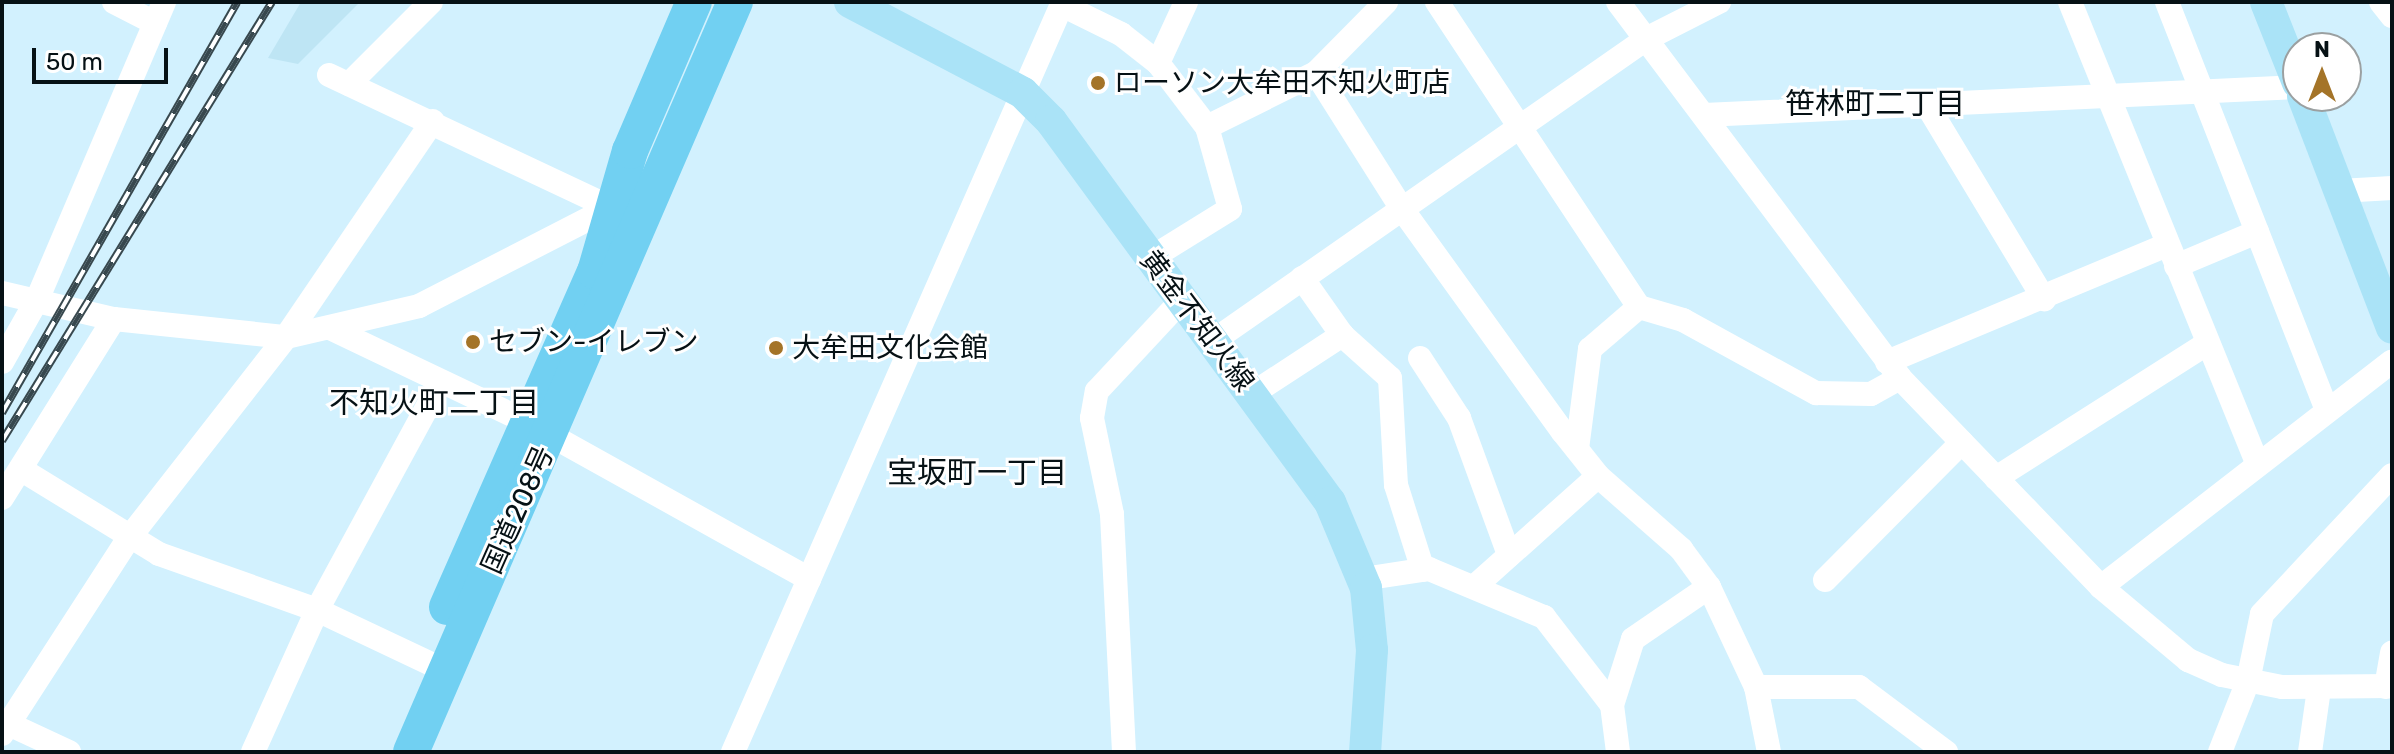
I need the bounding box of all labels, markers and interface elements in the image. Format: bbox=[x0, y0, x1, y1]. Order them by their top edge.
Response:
scale bar bbox=[36, 32, 172, 82]
north arrow bbox=[2282, 32, 2362, 112]
text: N bbox=[2314, 36, 2330, 63]
text: 50 m bbox=[46, 48, 103, 76]
place label: ローソン大牟田不知火町店 bbox=[1114, 66, 1450, 100]
marker: ローソン大牟田不知火町店 bbox=[1089, 74, 1107, 92]
district label: 笹林町二丁目 bbox=[1785, 86, 1965, 122]
street label: 黄金不知火線 bbox=[1133, 244, 1261, 398]
place label: セブン-イレブン bbox=[489, 325, 699, 359]
place label: 大牟田文化会館 bbox=[792, 331, 988, 365]
marker: セブン-イレブン bbox=[464, 333, 482, 351]
marker: 大牟田文化会館 bbox=[767, 339, 785, 357]
district label: 不知火町二丁目 bbox=[329, 385, 539, 421]
street label: 国道208号 bbox=[475, 441, 561, 579]
district label: 宝坂町一丁目 bbox=[887, 455, 1067, 491]

